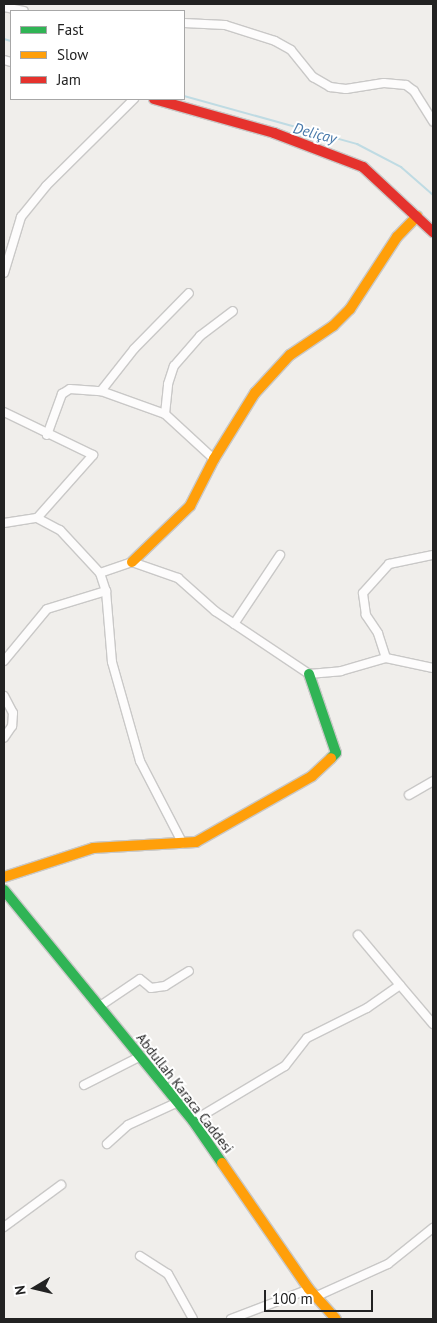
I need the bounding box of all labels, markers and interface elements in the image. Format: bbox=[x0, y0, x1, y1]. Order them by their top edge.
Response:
legend bbox=[10, 10, 185, 100]
text: Fast bbox=[57, 20, 84, 39]
text: Slow bbox=[57, 45, 88, 64]
text: Jam bbox=[57, 70, 81, 89]
water label: Deliçay bbox=[291, 119, 339, 147]
street label: Abdullah Karaca Caddesi bbox=[133, 1030, 237, 1156]
north arrow bbox=[10, 1263, 60, 1313]
scale bar bbox=[267, 1280, 376, 1312]
text: N bbox=[11, 1284, 30, 1296]
text: 100 m bbox=[272, 1289, 313, 1308]

